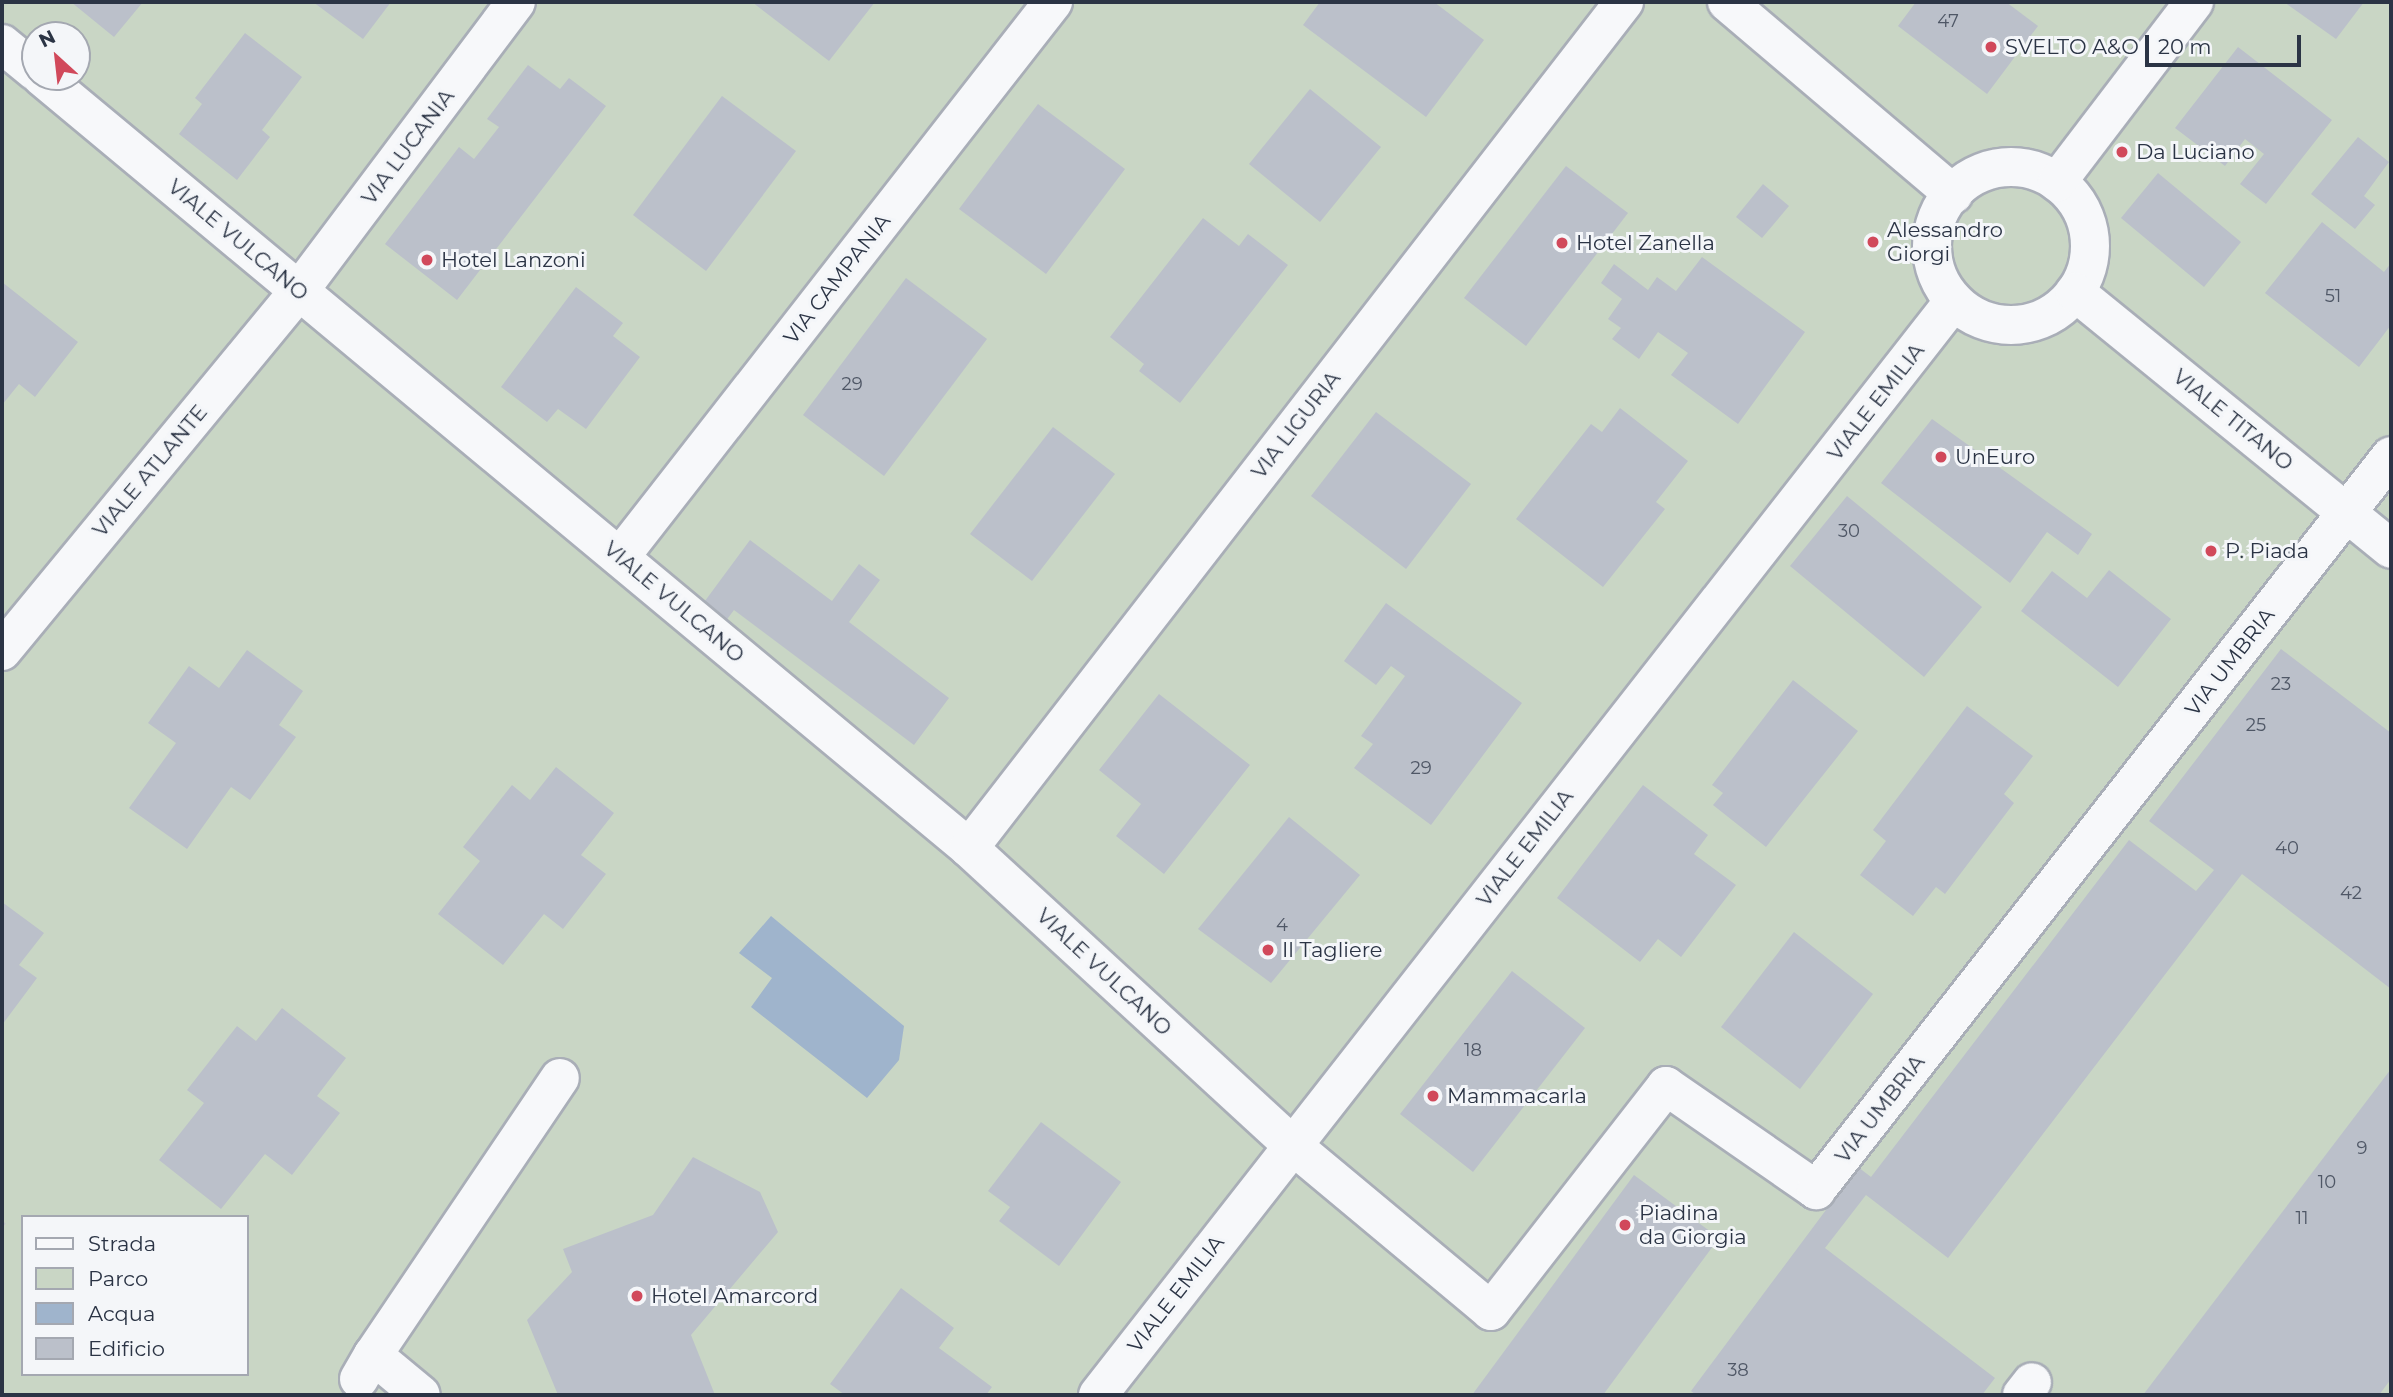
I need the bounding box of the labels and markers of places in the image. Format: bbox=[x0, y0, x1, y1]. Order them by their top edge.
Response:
place label: SVELTO A&O bbox=[2005, 34, 2139, 60]
marker: SVELTO A&O bbox=[1983, 39, 1999, 55]
place label: Da Luciano bbox=[2136, 139, 2255, 165]
marker: Da Luciano bbox=[2114, 144, 2130, 160]
place label: Alessandro Giorgi bbox=[1887, 217, 2003, 267]
place label: Hotel Zanella bbox=[1576, 230, 1715, 256]
marker: Alessandro Giorgi bbox=[1865, 234, 1881, 250]
marker: Hotel Zanella bbox=[1554, 235, 1570, 251]
place label: Hotel Lanzoni bbox=[441, 247, 586, 273]
marker: Hotel Lanzoni bbox=[419, 252, 435, 268]
place label: UnEuro bbox=[1955, 444, 2035, 470]
marker: UnEuro bbox=[1933, 449, 1949, 465]
place label: P. Piada bbox=[2225, 538, 2309, 564]
marker: P. Piada bbox=[2203, 543, 2219, 559]
place label: Il Tagliere bbox=[1282, 937, 1383, 963]
marker: Il Tagliere bbox=[1260, 942, 1276, 958]
place label: Mammacarla bbox=[1447, 1083, 1587, 1109]
marker: Mammacarla bbox=[1425, 1088, 1441, 1104]
place label: Piadina da Giorgia bbox=[1639, 1200, 1747, 1250]
marker: Piadina da Giorgia bbox=[1617, 1217, 1633, 1233]
place label: Hotel Amarcord bbox=[651, 1283, 818, 1309]
marker: Hotel Amarcord bbox=[629, 1288, 645, 1304]

